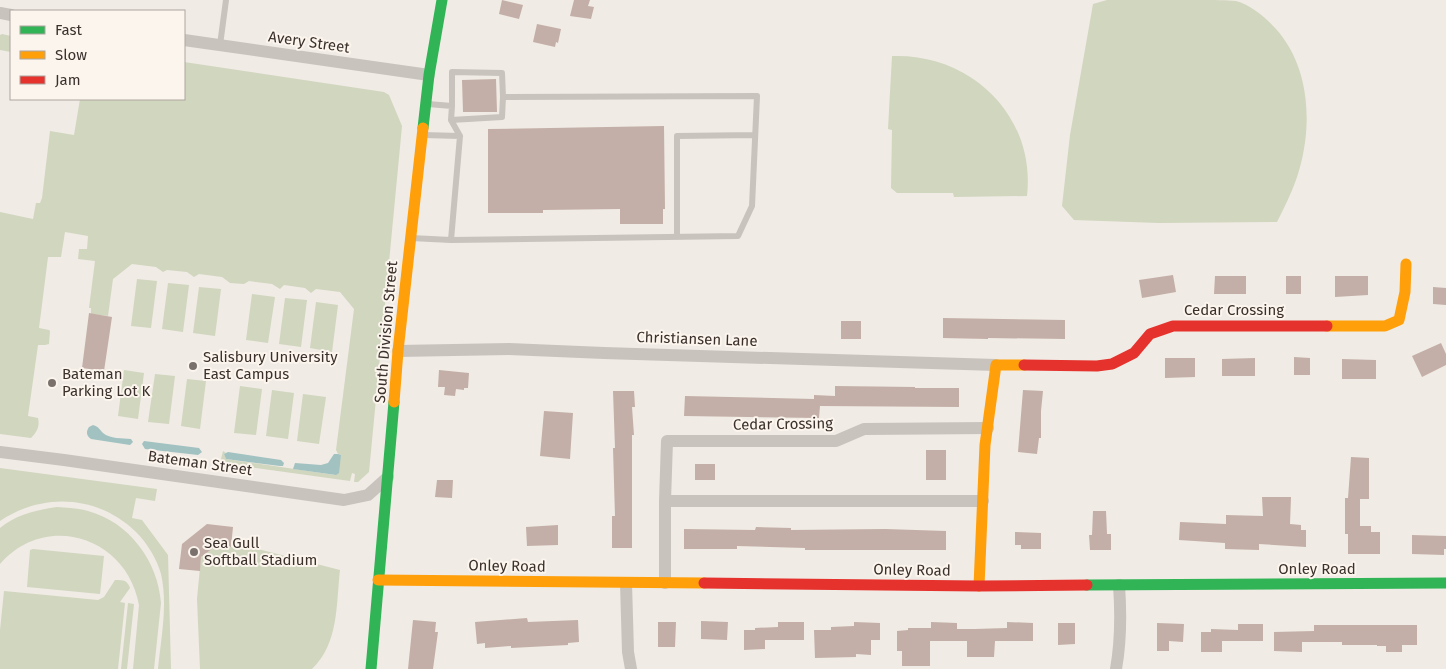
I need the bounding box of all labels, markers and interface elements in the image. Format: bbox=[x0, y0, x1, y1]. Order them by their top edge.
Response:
legend bbox=[10, 10, 185, 100]
text: Fast bbox=[55, 21, 82, 39]
street label: Avery Street bbox=[267, 27, 351, 57]
text: Slow bbox=[55, 46, 87, 64]
text: Jam bbox=[55, 71, 81, 89]
street label: South Division Street bbox=[371, 260, 401, 404]
street label: Cedar Crossing bbox=[1184, 301, 1284, 319]
street label: Christiansen Lane bbox=[636, 328, 758, 350]
place label: Salisbury University East Campus bbox=[203, 348, 338, 383]
marker: Salisbury University East Campus bbox=[187, 360, 199, 372]
place label: Bateman Parking Lot K bbox=[62, 365, 151, 400]
marker: Bateman Parking Lot K bbox=[46, 377, 58, 389]
street label: Cedar Crossing bbox=[733, 414, 833, 434]
street label: Bateman Street bbox=[147, 447, 254, 479]
place label: Sea Gull Softball Stadium bbox=[204, 534, 317, 569]
marker: Sea Gull Softball Stadium bbox=[188, 546, 200, 558]
street label: Onley Road bbox=[468, 556, 546, 576]
street label: Onley Road bbox=[873, 560, 951, 580]
street label: Onley Road bbox=[1278, 560, 1356, 578]

